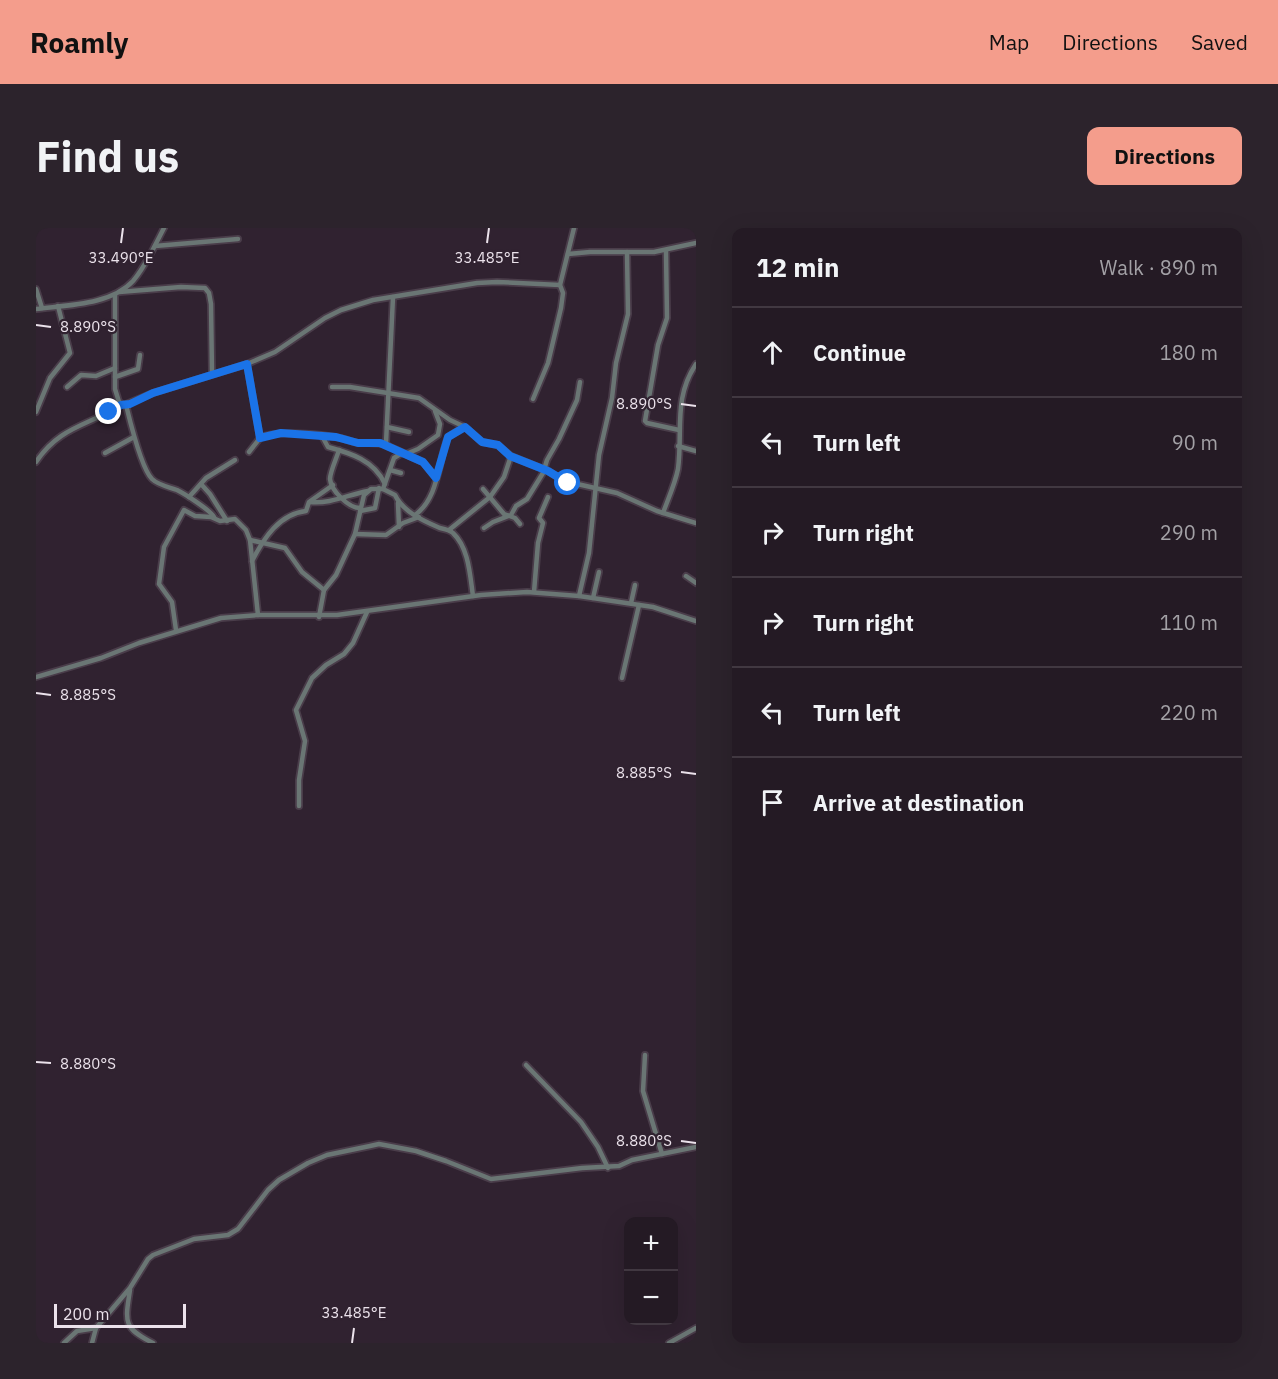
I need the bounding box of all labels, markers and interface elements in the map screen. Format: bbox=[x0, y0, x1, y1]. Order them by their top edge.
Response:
text: Roamly bbox=[30, 24, 128, 61]
text: Map bbox=[989, 28, 1029, 56]
text: Directions bbox=[1062, 28, 1158, 56]
text: Saved bbox=[1191, 28, 1248, 56]
button: Directions bbox=[1087, 127, 1242, 185]
text: Find us bbox=[36, 129, 179, 184]
text: 33.490°E bbox=[89, 248, 153, 267]
text: 33.485°E bbox=[455, 248, 519, 267]
text: 12 min bbox=[756, 250, 840, 284]
text: Walk · 890 m bbox=[1100, 254, 1218, 281]
text: 8.890°S bbox=[60, 317, 116, 336]
icon: ahead bbox=[756, 336, 789, 369]
text: Continue bbox=[813, 338, 906, 367]
text: 180 m bbox=[1160, 339, 1218, 366]
text: 8.890°S bbox=[616, 394, 672, 413]
route end bbox=[95, 398, 121, 424]
icon: left bbox=[756, 426, 789, 459]
text: Turn left bbox=[813, 428, 901, 457]
text: 90 m bbox=[1172, 429, 1218, 456]
route start bbox=[554, 469, 580, 495]
icon: right bbox=[756, 516, 789, 549]
text: Turn right bbox=[813, 518, 914, 547]
text: 290 m bbox=[1160, 519, 1218, 546]
icon: right bbox=[756, 606, 789, 639]
text: Turn right bbox=[813, 608, 914, 637]
text: 110 m bbox=[1160, 609, 1218, 636]
text: 8.885°S bbox=[60, 685, 116, 704]
icon: left bbox=[756, 696, 789, 729]
text: Turn left bbox=[813, 698, 901, 727]
text: 220 m bbox=[1160, 699, 1218, 726]
text: 8.885°S bbox=[616, 763, 672, 782]
icon: arrive bbox=[756, 786, 789, 819]
text: Arrive at destination bbox=[813, 788, 1024, 817]
text: 8.880°S bbox=[60, 1054, 116, 1073]
text: 8.880°S bbox=[616, 1131, 672, 1150]
map controls bbox=[624, 1217, 678, 1325]
button: + bbox=[624, 1217, 678, 1271]
button: − bbox=[624, 1271, 678, 1325]
scale bar bbox=[54, 1301, 186, 1328]
text: 33.485°E bbox=[322, 1303, 386, 1322]
text: 200 m bbox=[63, 1304, 110, 1324]

